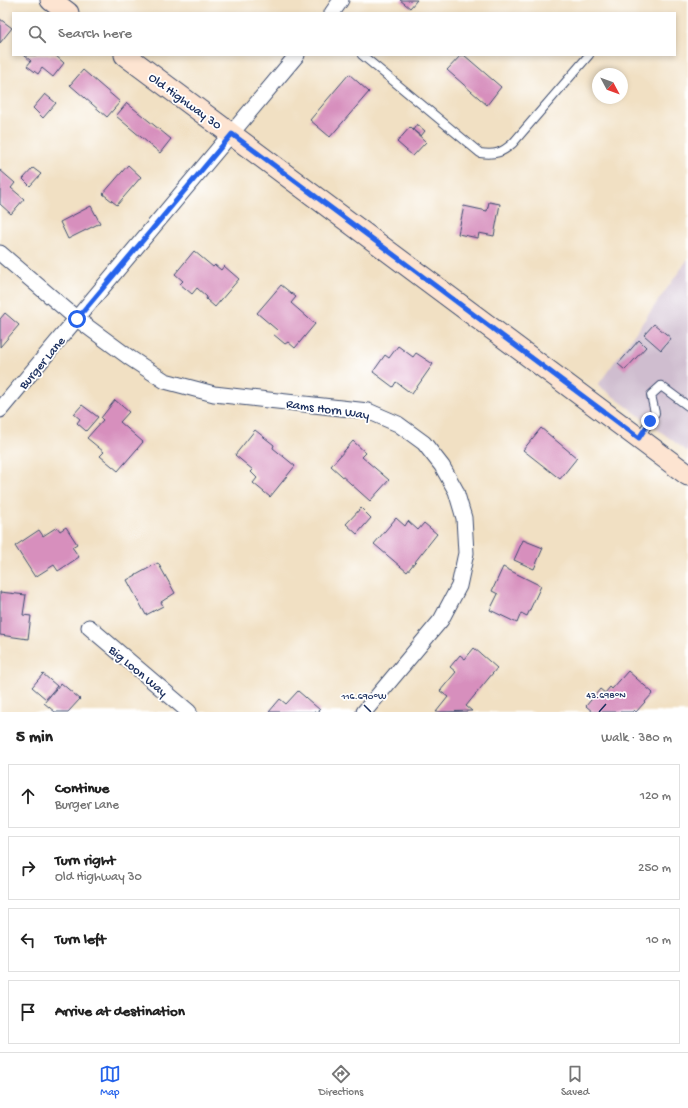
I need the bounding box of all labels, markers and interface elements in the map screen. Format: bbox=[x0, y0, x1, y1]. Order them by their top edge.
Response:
search box bbox=[12, 12, 676, 56]
icon: search bbox=[26, 23, 48, 45]
text: Search here bbox=[58, 25, 132, 43]
north arrow bbox=[592, 68, 628, 104]
street label: Old Highway 30 bbox=[145, 70, 225, 134]
route start bbox=[68, 310, 86, 328]
street label: Burger Lane bbox=[16, 334, 69, 394]
street label: Rams Horn Way bbox=[285, 397, 371, 424]
route end bbox=[641, 412, 659, 430]
street label: Big Loon Way bbox=[104, 642, 170, 701]
text: 43.698°N bbox=[586, 690, 626, 702]
text: 116.690°W bbox=[340, 691, 387, 703]
text: 5 min bbox=[16, 728, 53, 748]
text: Walk · 380 m bbox=[601, 731, 672, 746]
text: Continue bbox=[55, 780, 109, 798]
icon: ahead bbox=[17, 785, 39, 807]
text: 120 m bbox=[640, 789, 671, 804]
text: Burger Lane bbox=[55, 798, 119, 813]
text: Turn right bbox=[55, 852, 115, 870]
icon: right bbox=[17, 857, 39, 879]
text: 250 m bbox=[638, 861, 671, 876]
text: Old Highway 30 bbox=[55, 870, 142, 885]
icon: left bbox=[17, 929, 39, 951]
text: Turn left bbox=[55, 931, 106, 949]
text: 10 m bbox=[646, 933, 671, 948]
icon: arrive bbox=[17, 1001, 39, 1023]
text: Arrive at destination bbox=[55, 1003, 185, 1021]
tab: Map bbox=[99, 1063, 121, 1099]
tab: Directions bbox=[319, 1063, 363, 1099]
tab: Saved bbox=[561, 1063, 589, 1099]

